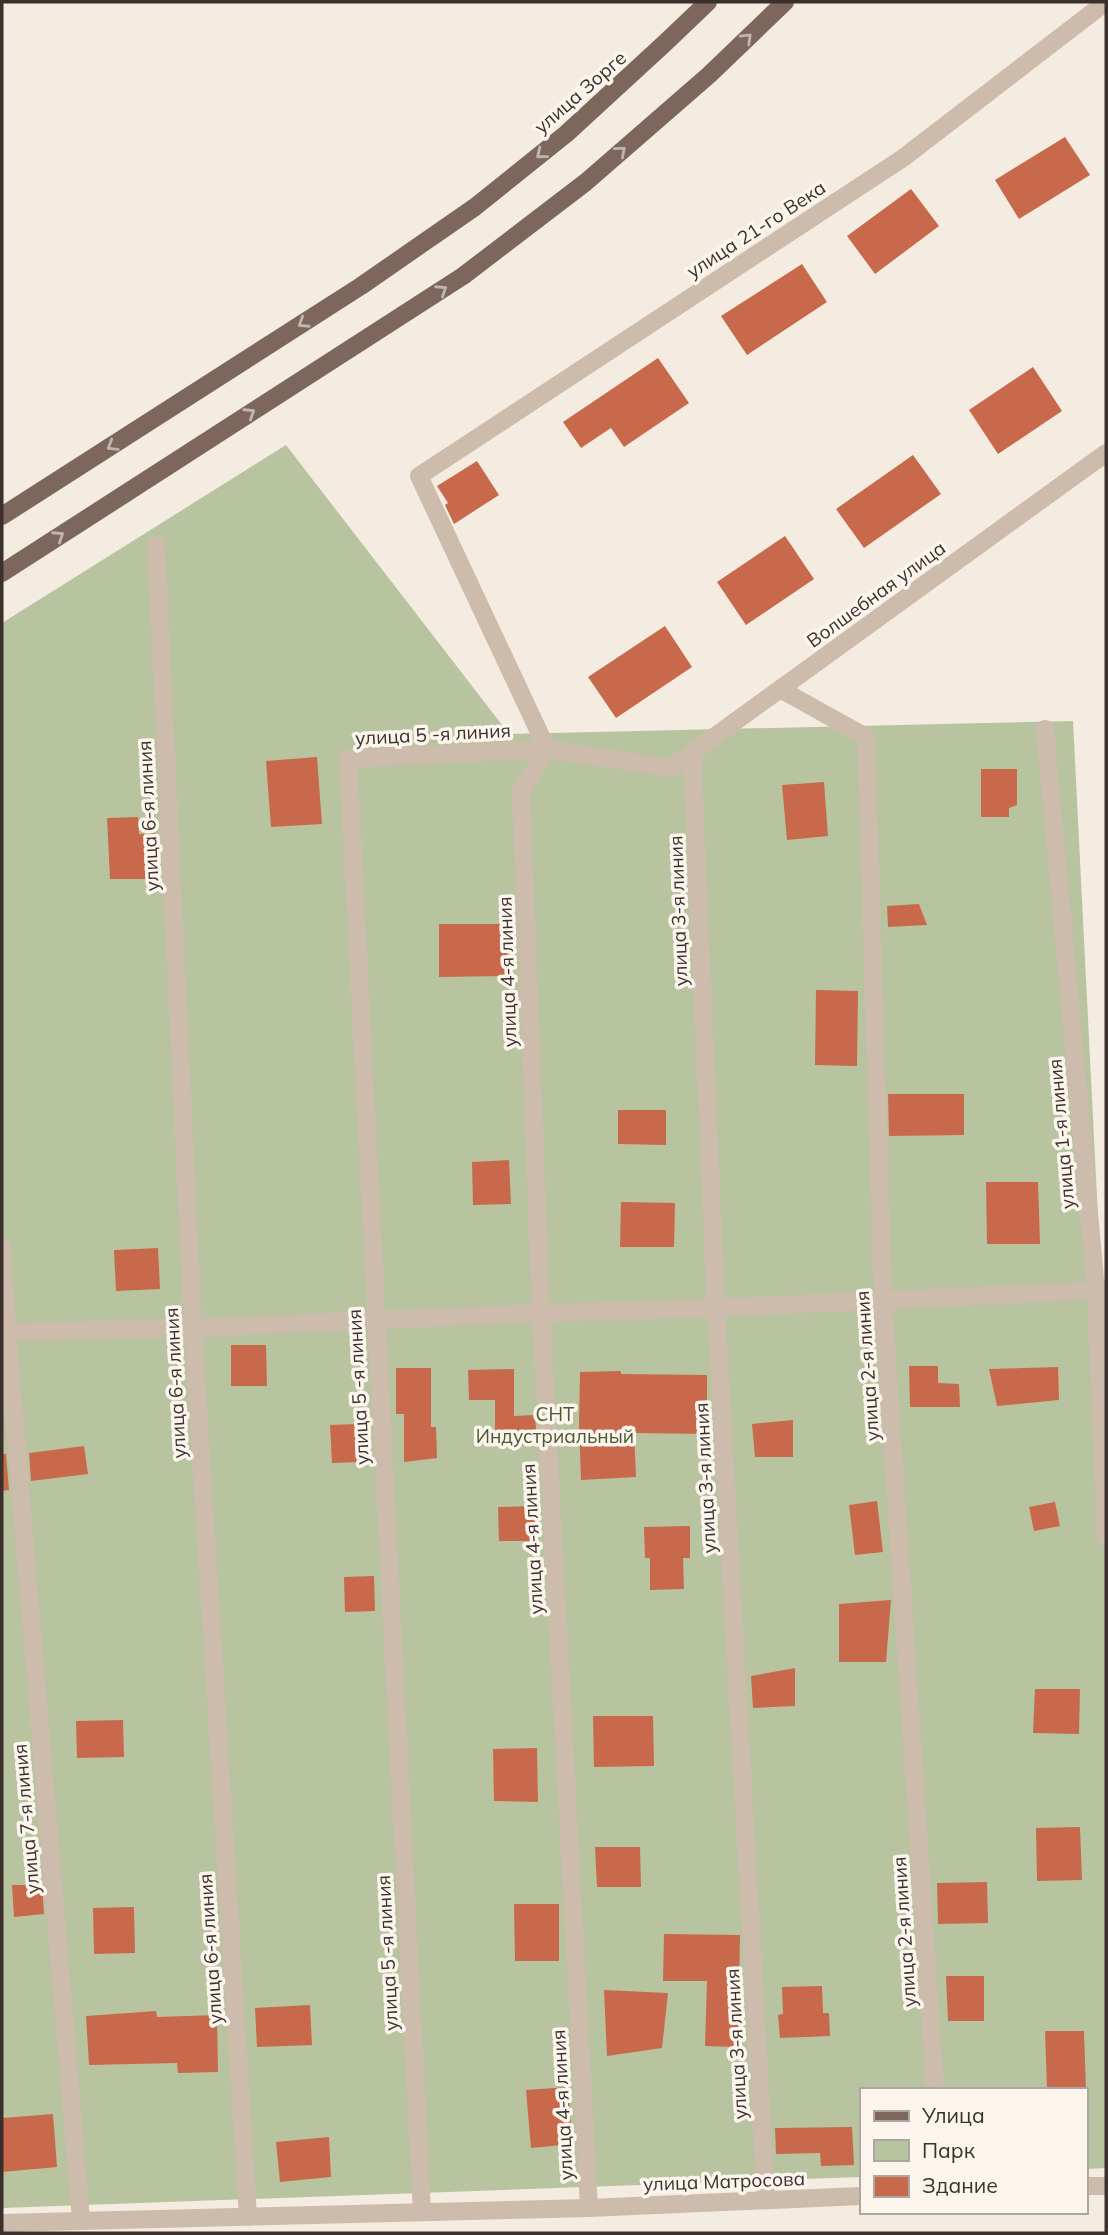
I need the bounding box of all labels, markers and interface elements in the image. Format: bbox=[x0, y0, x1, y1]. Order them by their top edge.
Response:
one-way arrow bbox=[738, 34, 751, 47]
street label: улица Зорге bbox=[529, 45, 631, 139]
one-way arrow bbox=[537, 145, 549, 158]
one-way arrow bbox=[613, 147, 626, 159]
street label: улица 21-го Века bbox=[682, 175, 830, 283]
one-way arrow bbox=[434, 285, 447, 298]
one-way arrow bbox=[298, 314, 311, 327]
one-way arrow bbox=[243, 408, 256, 421]
one-way arrow bbox=[107, 438, 120, 451]
one-way arrow bbox=[51, 532, 64, 545]
street label: Волшебная улица bbox=[802, 536, 950, 652]
street label: улица 5 -я линия bbox=[355, 718, 511, 750]
street label: улица 6-я линия bbox=[132, 740, 164, 892]
street label: улица 3-я линия bbox=[663, 835, 693, 987]
street label: улица 4-я линия bbox=[492, 896, 522, 1048]
street label: улица 1-я линия bbox=[1042, 1058, 1080, 1210]
street label: улица 2-я линия bbox=[850, 1290, 884, 1442]
street label: улица 6-я линия bbox=[159, 1307, 191, 1459]
street label: улица 5 -я линия bbox=[342, 1309, 374, 1465]
park label: СНТ Индустриальный bbox=[476, 1402, 634, 1448]
street label: улица 3-я линия bbox=[689, 1402, 721, 1554]
street label: улица 4-я линия bbox=[516, 1463, 548, 1615]
street label: улица 7-я линия bbox=[7, 1743, 45, 1895]
street label: улица 2-я линия bbox=[887, 1856, 921, 2008]
street label: улица 6-я линия bbox=[193, 1873, 227, 2025]
street label: улица 5 -я линия bbox=[371, 1875, 403, 2031]
street label: улица 3-я линия bbox=[720, 1968, 752, 2120]
street label: улица 4-я линия bbox=[546, 2029, 578, 2181]
legend bbox=[860, 2088, 1087, 2214]
text: Улица bbox=[921, 2102, 985, 2128]
text: Парк bbox=[922, 2137, 976, 2163]
street label: улица Матросова bbox=[642, 2166, 806, 2196]
text: Здание bbox=[922, 2172, 998, 2198]

